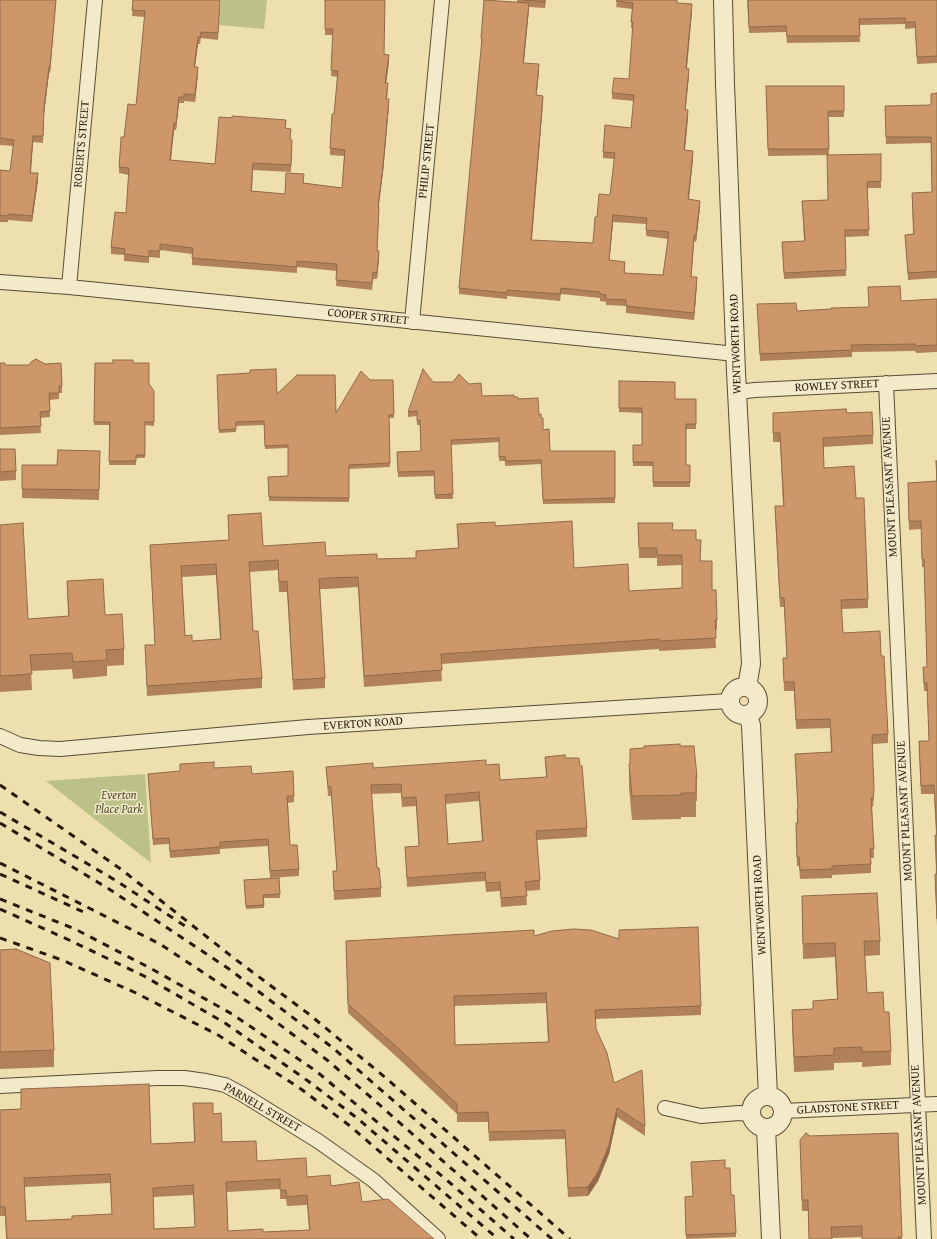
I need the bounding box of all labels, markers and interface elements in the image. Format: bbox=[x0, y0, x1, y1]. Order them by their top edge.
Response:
street label: ROBERTS STREET bbox=[71, 100, 93, 188]
street label: PHILIP STREET bbox=[416, 123, 438, 199]
street label: WENTWORTH ROAD bbox=[727, 294, 745, 394]
street label: COOPER STREET bbox=[327, 306, 409, 328]
street label: ROWLEY STREET bbox=[794, 377, 880, 395]
street label: MOUNT PLEASANT AVENUE bbox=[879, 417, 901, 557]
street label: EVERTON ROAD bbox=[323, 714, 403, 734]
street label: MOUNT PLEASANT AVENUE bbox=[894, 741, 916, 881]
park label: Everton Place Park bbox=[95, 789, 143, 817]
street label: WENTWORTH ROAD bbox=[750, 854, 770, 956]
street label: MOUNT PLEASANT AVENUE bbox=[908, 1065, 930, 1205]
street label: PARNELL STREET bbox=[221, 1080, 303, 1136]
street label: GLADSTONE STREET bbox=[797, 1098, 899, 1118]

